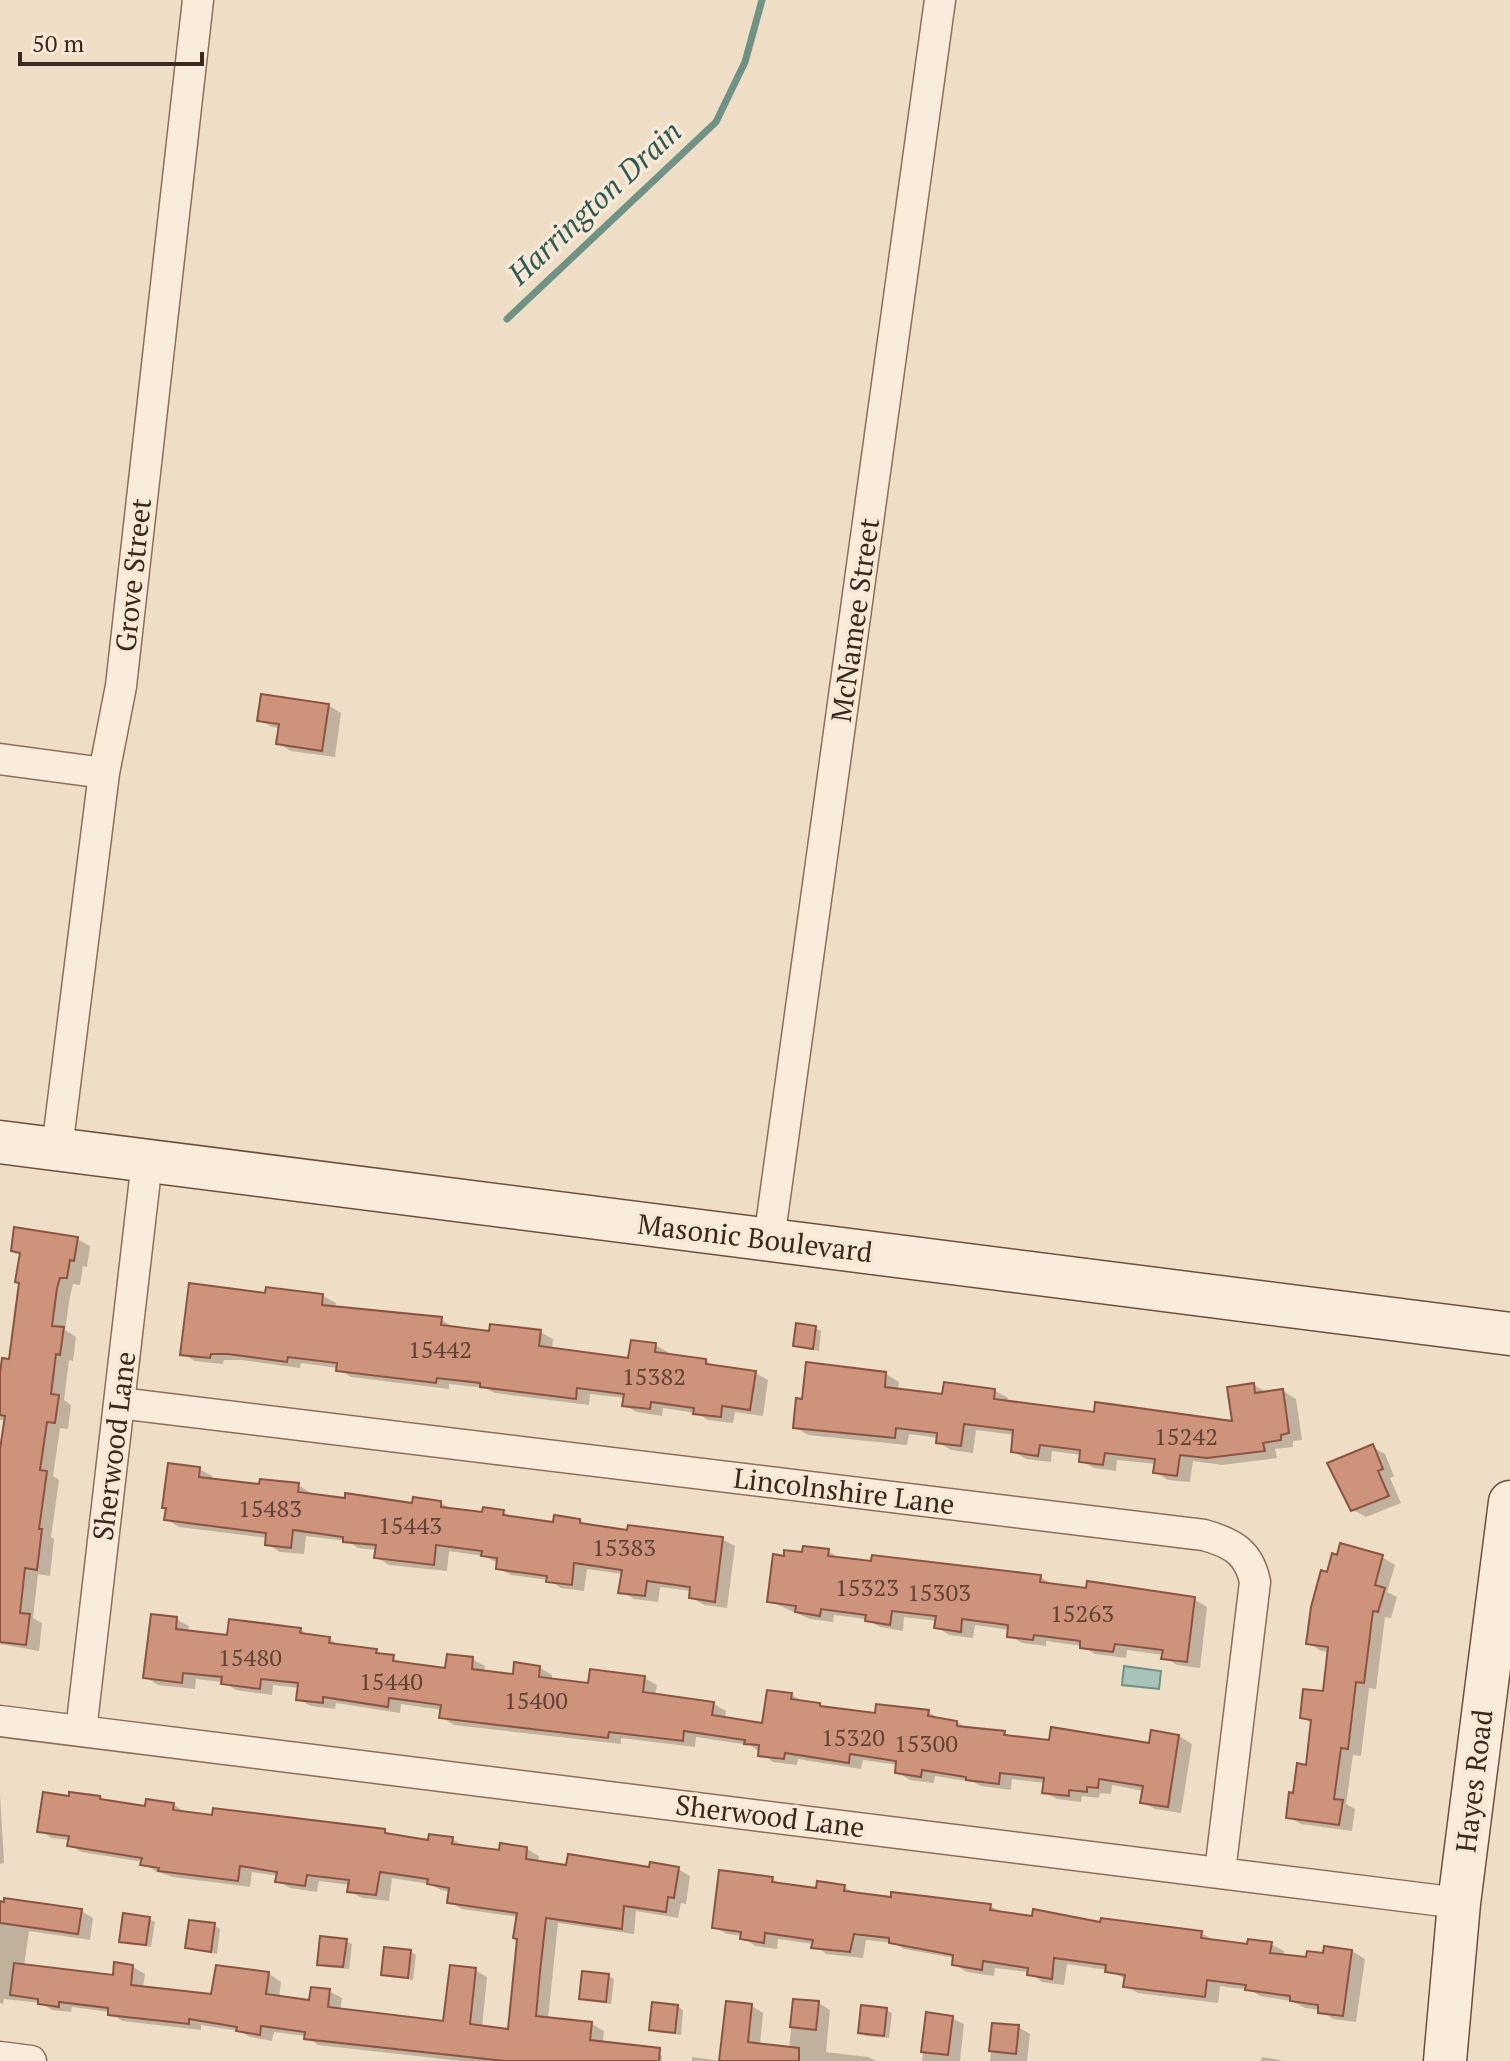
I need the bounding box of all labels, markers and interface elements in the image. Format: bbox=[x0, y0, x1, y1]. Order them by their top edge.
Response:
scale bar bbox=[20, 16, 202, 66]
text: 50 m bbox=[32, 27, 84, 59]
water label: Harrington Drain bbox=[498, 111, 690, 294]
street label: Grove Street bbox=[106, 496, 159, 654]
street label: McNamee Street bbox=[822, 515, 887, 724]
street label: Masonic Boulevard bbox=[636, 1205, 875, 1270]
house number: 15442 bbox=[408, 1333, 472, 1365]
street label: Sherwood Lane bbox=[84, 1349, 143, 1543]
house number: 15382 bbox=[622, 1360, 686, 1392]
house number: 15242 bbox=[1154, 1420, 1218, 1452]
street label: Lincolnshire Lane bbox=[731, 1459, 957, 1522]
house number: 15483 bbox=[238, 1492, 302, 1524]
house number: 15443 bbox=[378, 1509, 442, 1541]
house number: 15383 bbox=[592, 1531, 656, 1563]
house number: 15323 bbox=[835, 1571, 899, 1603]
house number: 15303 bbox=[907, 1576, 971, 1608]
house number: 15263 bbox=[1050, 1597, 1114, 1629]
house number: 15480 bbox=[218, 1641, 282, 1673]
house number: 15440 bbox=[359, 1665, 423, 1697]
house number: 15400 bbox=[504, 1684, 568, 1716]
street label: Hayes Road bbox=[1446, 1707, 1501, 1854]
house number: 15320 bbox=[821, 1721, 885, 1753]
house number: 15300 bbox=[894, 1727, 958, 1759]
street label: Sherwood Lane bbox=[673, 1786, 867, 1845]

